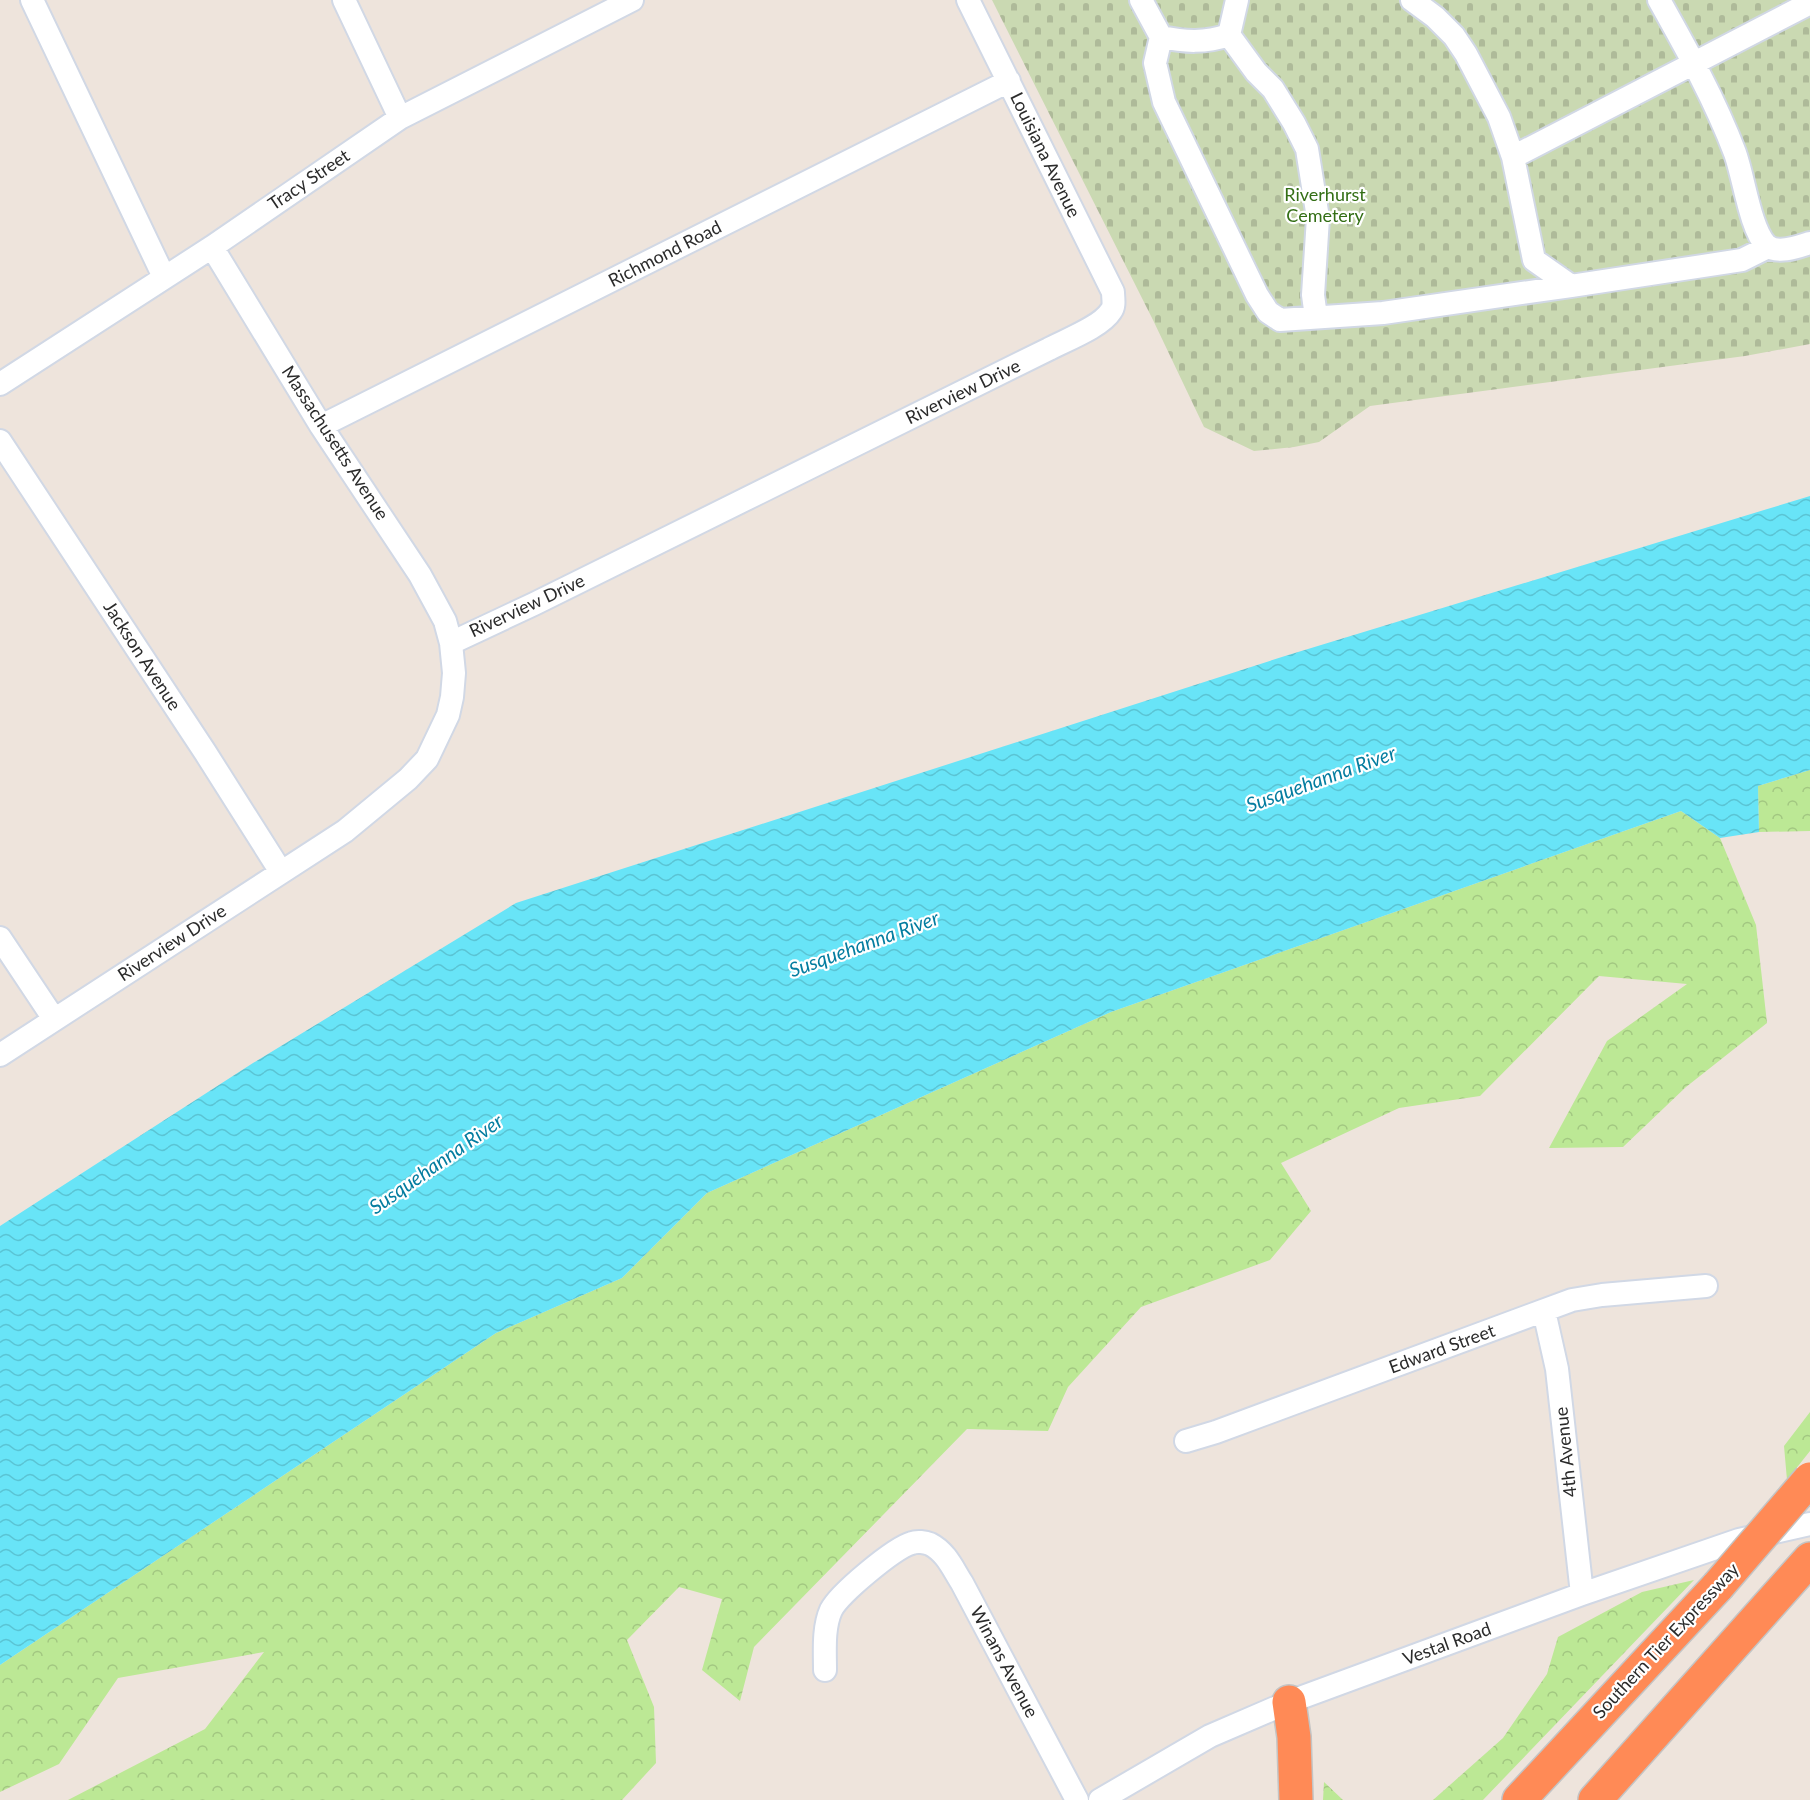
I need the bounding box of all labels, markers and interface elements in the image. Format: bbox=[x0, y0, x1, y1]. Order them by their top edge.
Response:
street label: Louisiana Avenue bbox=[1006, 88, 1086, 221]
street label: Tracy Street bbox=[264, 144, 354, 214]
park label: Riverhurst Cemetery bbox=[1284, 183, 1366, 226]
street label: Richmond Road bbox=[604, 215, 725, 291]
street label: Riverview Drive bbox=[902, 354, 1024, 428]
street label: Massachusetts Avenue bbox=[278, 361, 394, 524]
street label: Riverview Drive bbox=[465, 569, 588, 641]
street label: Jackson Avenue bbox=[99, 597, 186, 714]
water label: Susquehanna River bbox=[1242, 739, 1400, 816]
street label: Riverview Drive bbox=[113, 899, 230, 985]
water label: Susquehanna River bbox=[785, 904, 943, 981]
water label: Susquehanna River bbox=[364, 1107, 508, 1218]
street label: Edward Street bbox=[1386, 1318, 1498, 1377]
street label: 4th Avenue bbox=[1549, 1406, 1581, 1498]
street label: Southern Tier Expressway bbox=[1587, 1557, 1744, 1723]
street label: Winans Avenue bbox=[966, 1602, 1044, 1721]
street label: Vestal Road bbox=[1400, 1617, 1494, 1669]

